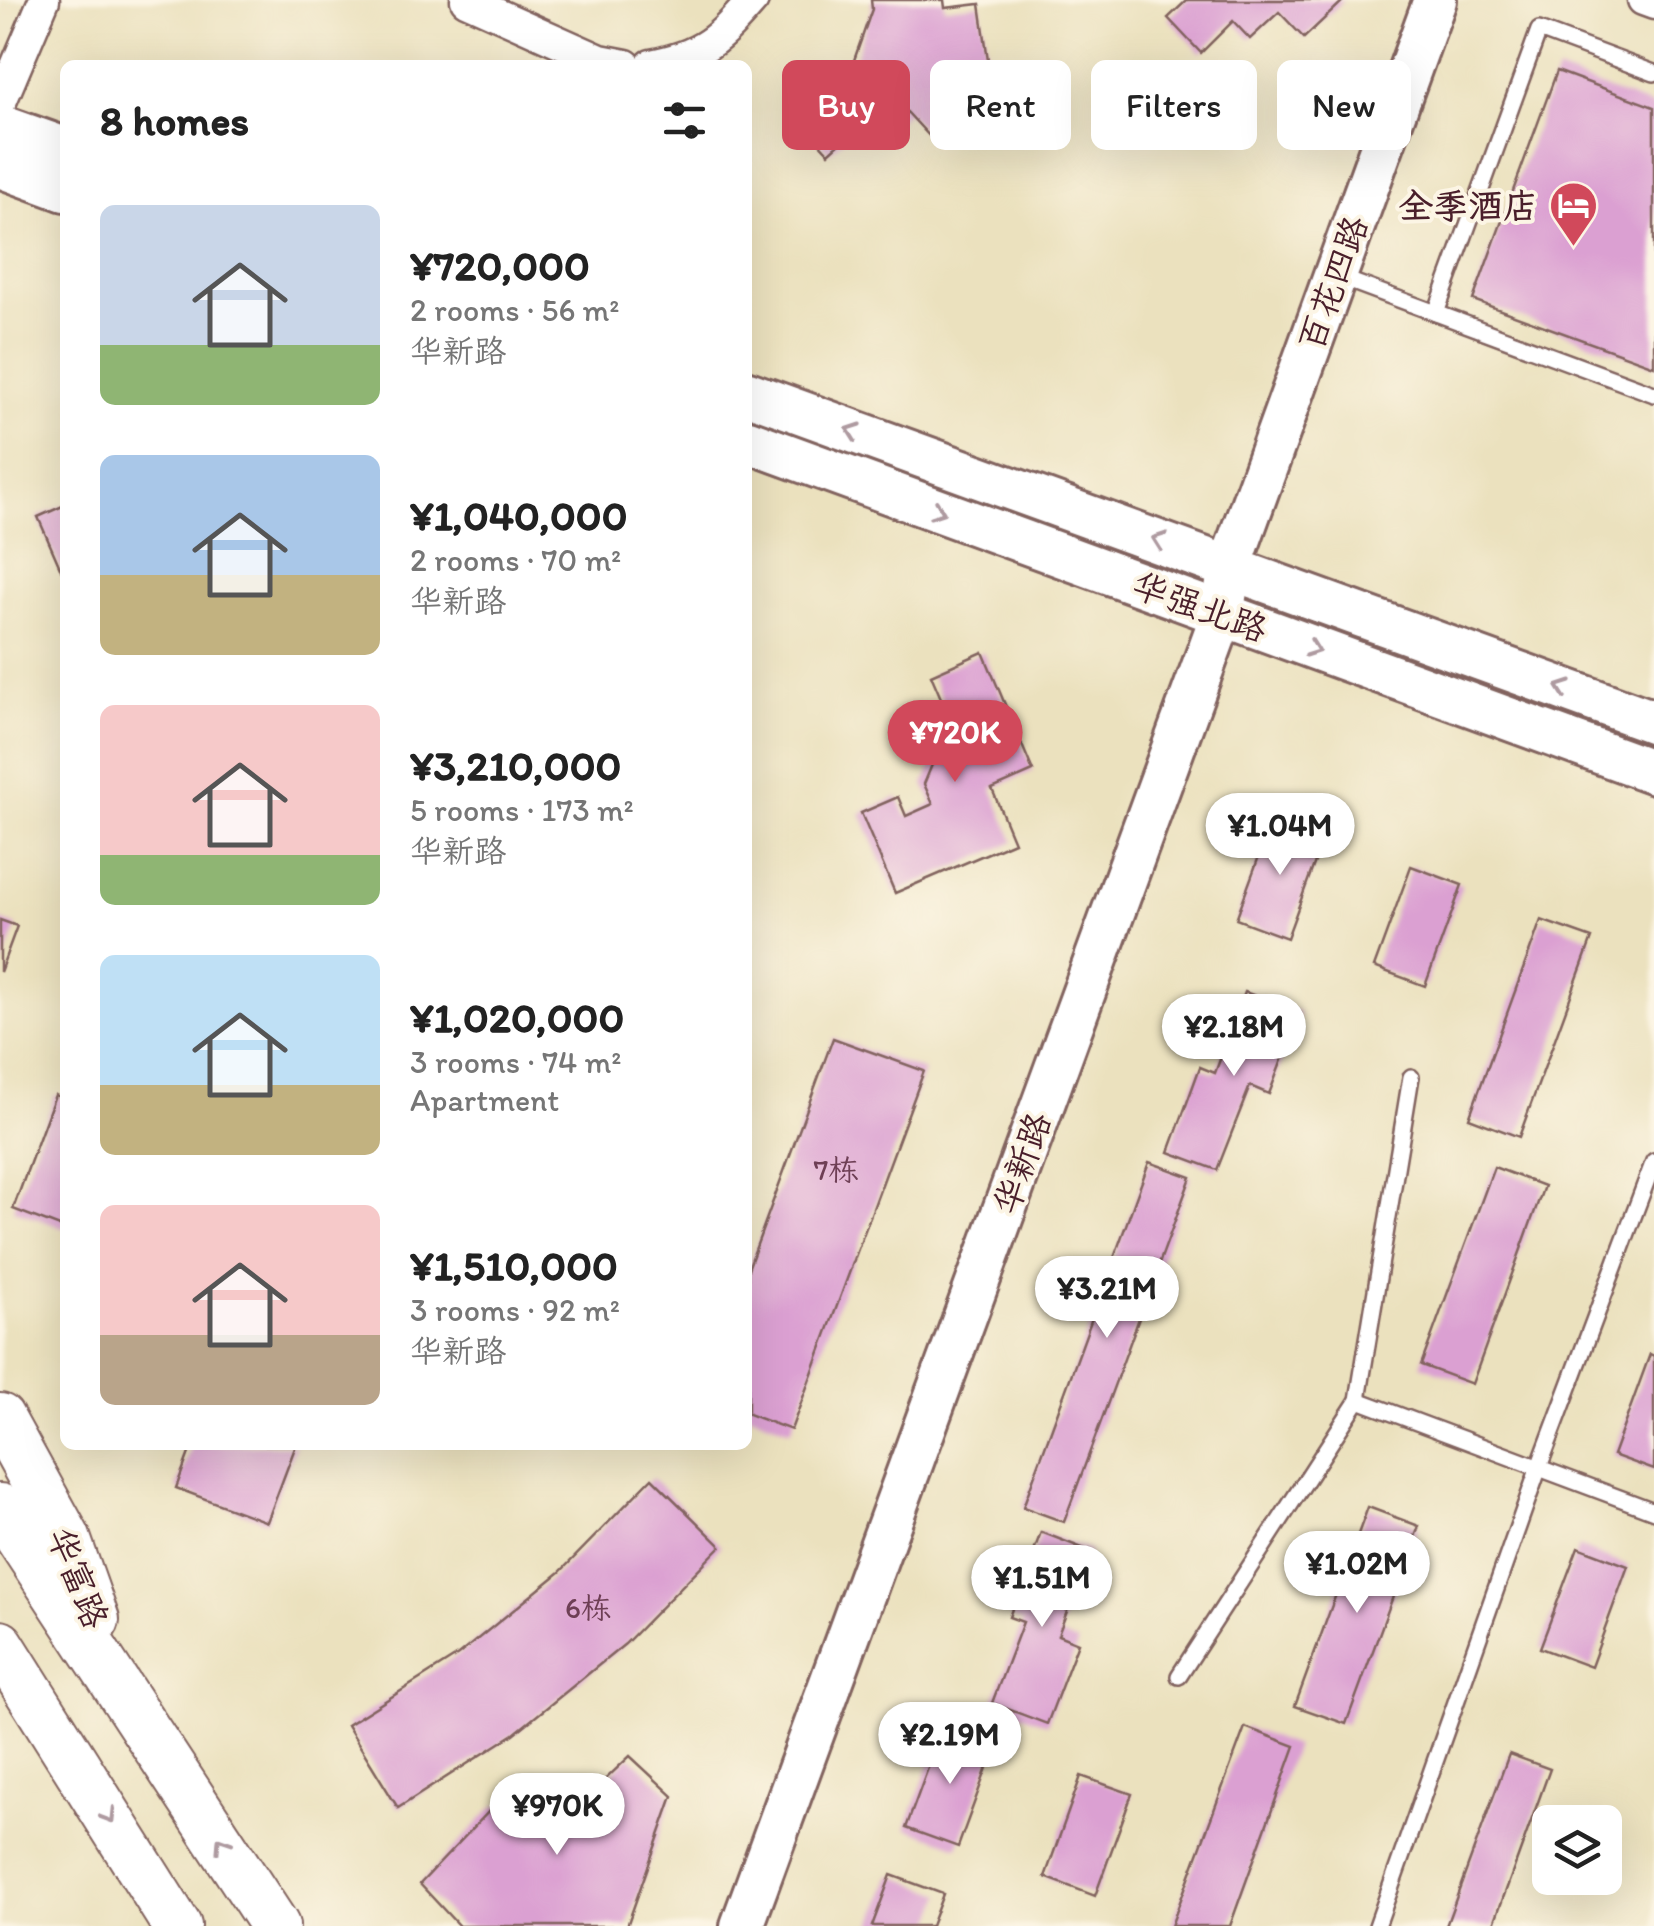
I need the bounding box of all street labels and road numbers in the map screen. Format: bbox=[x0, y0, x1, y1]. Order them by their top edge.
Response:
street label: 百花四路 bbox=[1289, 210, 1377, 356]
street label: 华强北路 bbox=[1127, 563, 1273, 651]
street label: 华新路 bbox=[984, 1106, 1060, 1220]
street label: 华富路 bbox=[39, 1521, 117, 1635]

